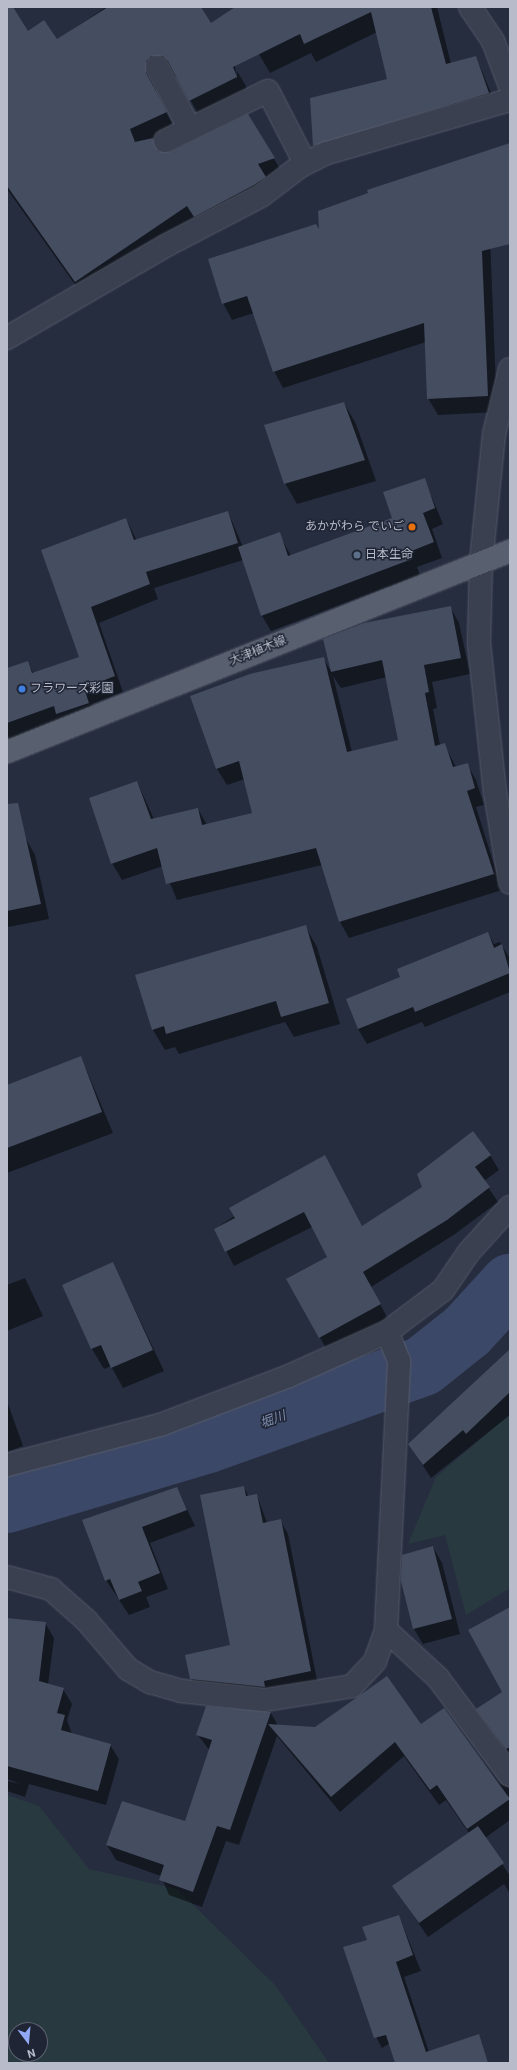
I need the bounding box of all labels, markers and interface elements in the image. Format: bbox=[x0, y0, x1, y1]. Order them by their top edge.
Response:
place label: あかがわら でいご bbox=[305, 520, 404, 534]
marker: あかがわら でいご bbox=[407, 522, 417, 532]
place label: 日本生命 bbox=[365, 548, 413, 562]
marker: 日本生命 bbox=[352, 550, 362, 560]
street label: 大津植木線 bbox=[227, 633, 289, 669]
place label: フラワーズ彩園 bbox=[30, 682, 114, 696]
marker: フラワーズ彩園 bbox=[17, 684, 27, 694]
water label: 堀川 bbox=[258, 1408, 288, 1432]
north arrow bbox=[8, 2022, 48, 2062]
text: N bbox=[26, 2046, 37, 2060]

